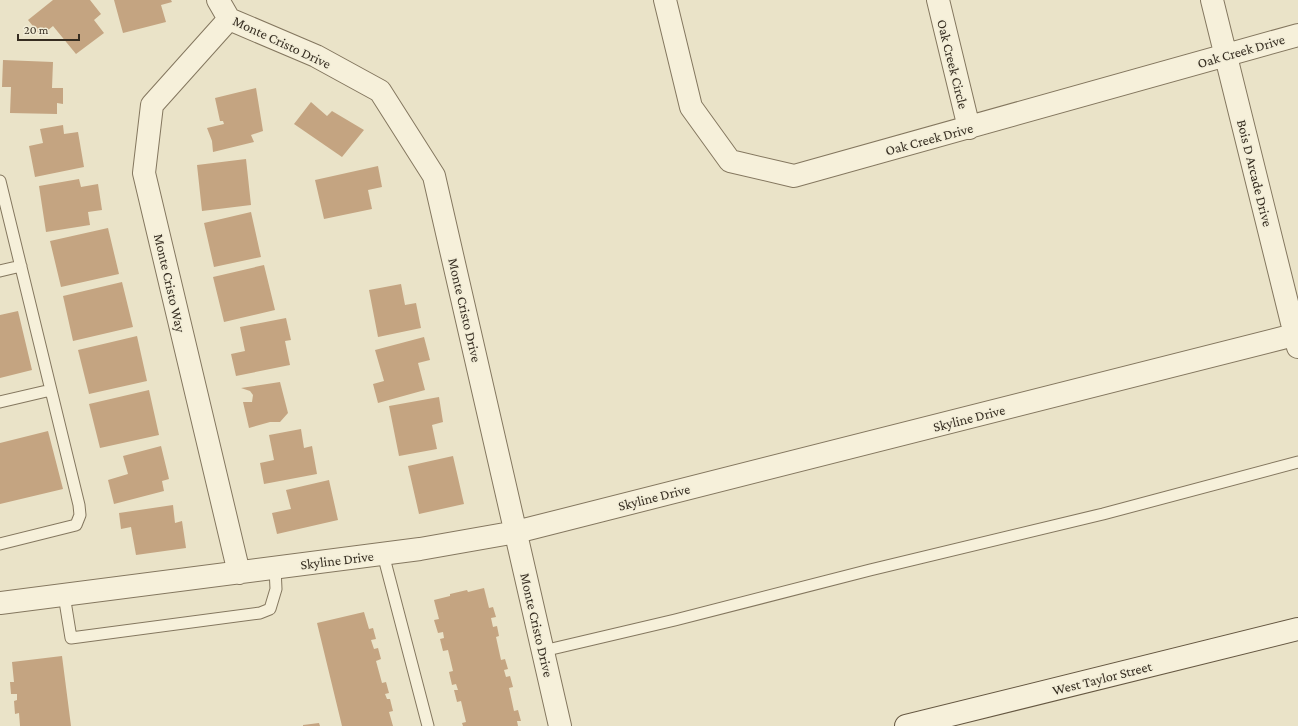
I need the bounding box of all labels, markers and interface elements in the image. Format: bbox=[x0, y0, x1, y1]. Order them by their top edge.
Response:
street label: Monte Cristo Drive bbox=[230, 12, 334, 72]
scale bar bbox=[18, 16, 79, 42]
street label: Oak Creek Circle bbox=[934, 17, 972, 111]
text: 20 m bbox=[24, 23, 49, 37]
street label: Oak Creek Drive bbox=[1195, 31, 1287, 71]
street label: Bois D Arcade Drive bbox=[1234, 118, 1276, 228]
street label: Oak Creek Drive bbox=[883, 120, 975, 158]
street label: Monte Cristo Way bbox=[151, 232, 189, 335]
street label: Monte Cristo Drive bbox=[445, 256, 485, 364]
street label: Skyline Drive bbox=[931, 401, 1007, 435]
street label: Skyline Drive bbox=[616, 480, 692, 514]
street label: Skyline Drive bbox=[300, 548, 374, 572]
street label: Monte Cristo Drive bbox=[517, 571, 557, 679]
street label: West Taylor Street bbox=[1050, 658, 1154, 698]

